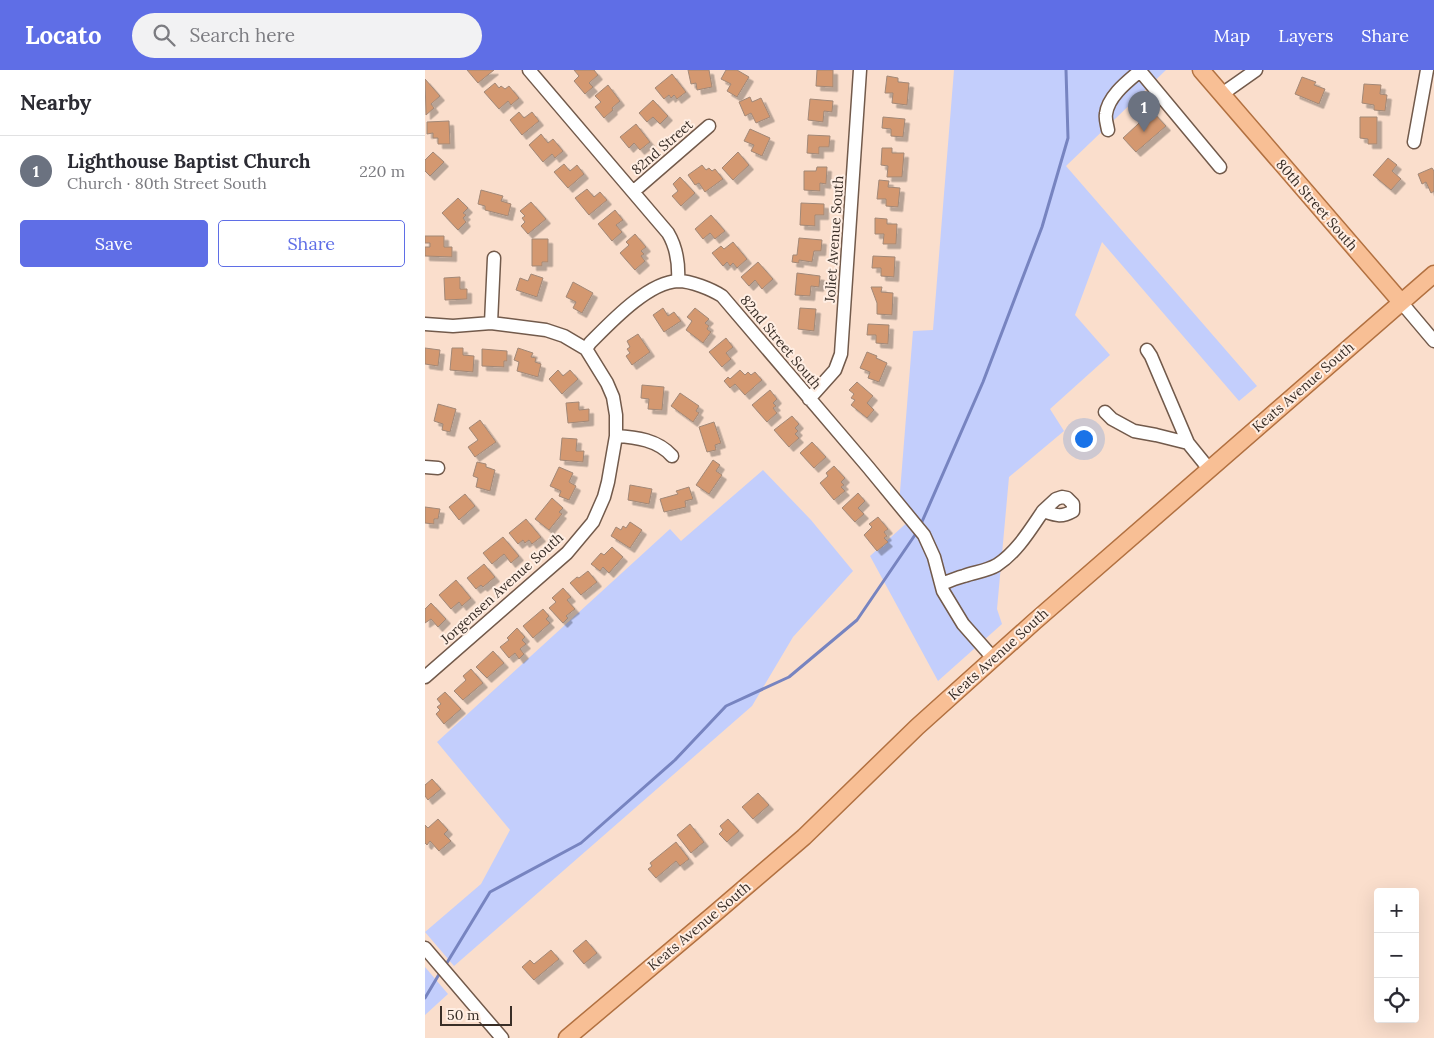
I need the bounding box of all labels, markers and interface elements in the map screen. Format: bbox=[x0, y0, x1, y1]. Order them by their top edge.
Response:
search box bbox=[132, 13, 482, 58]
text: Locato bbox=[25, 20, 102, 51]
icon: search bbox=[150, 21, 178, 49]
text: Search here bbox=[190, 23, 295, 47]
text: Map bbox=[1214, 24, 1250, 47]
text: Layers bbox=[1278, 24, 1333, 47]
text: Share bbox=[1361, 24, 1409, 47]
text: Nearby bbox=[20, 89, 91, 116]
pin: 1 bbox=[1128, 91, 1160, 132]
street label: 82nd Street bbox=[628, 115, 697, 179]
text: Lighthouse Baptist Church bbox=[67, 149, 311, 173]
street label: 80th Street South bbox=[1272, 155, 1362, 255]
text: 1 bbox=[33, 161, 39, 181]
text: 220 m bbox=[359, 161, 405, 181]
text: Church · 80th Street South bbox=[67, 173, 267, 193]
street label: Joliet Avenue South bbox=[821, 175, 847, 304]
button: Save bbox=[20, 220, 208, 267]
button: Share bbox=[218, 220, 405, 267]
street label: 82nd Street South bbox=[736, 291, 826, 393]
street label: Keats Avenue South bbox=[1248, 338, 1358, 436]
your location bbox=[1071, 426, 1097, 452]
street label: Jorgensen Avenue South bbox=[436, 528, 567, 649]
street label: Keats Avenue South bbox=[944, 604, 1052, 704]
street label: Keats Avenue South bbox=[644, 878, 754, 974]
map controls bbox=[1374, 888, 1419, 1023]
button: + bbox=[1374, 888, 1419, 933]
button: − bbox=[1374, 933, 1419, 978]
button: locate bbox=[1374, 978, 1419, 1023]
scale bar bbox=[440, 1003, 513, 1026]
text: 50 m bbox=[447, 1006, 480, 1024]

